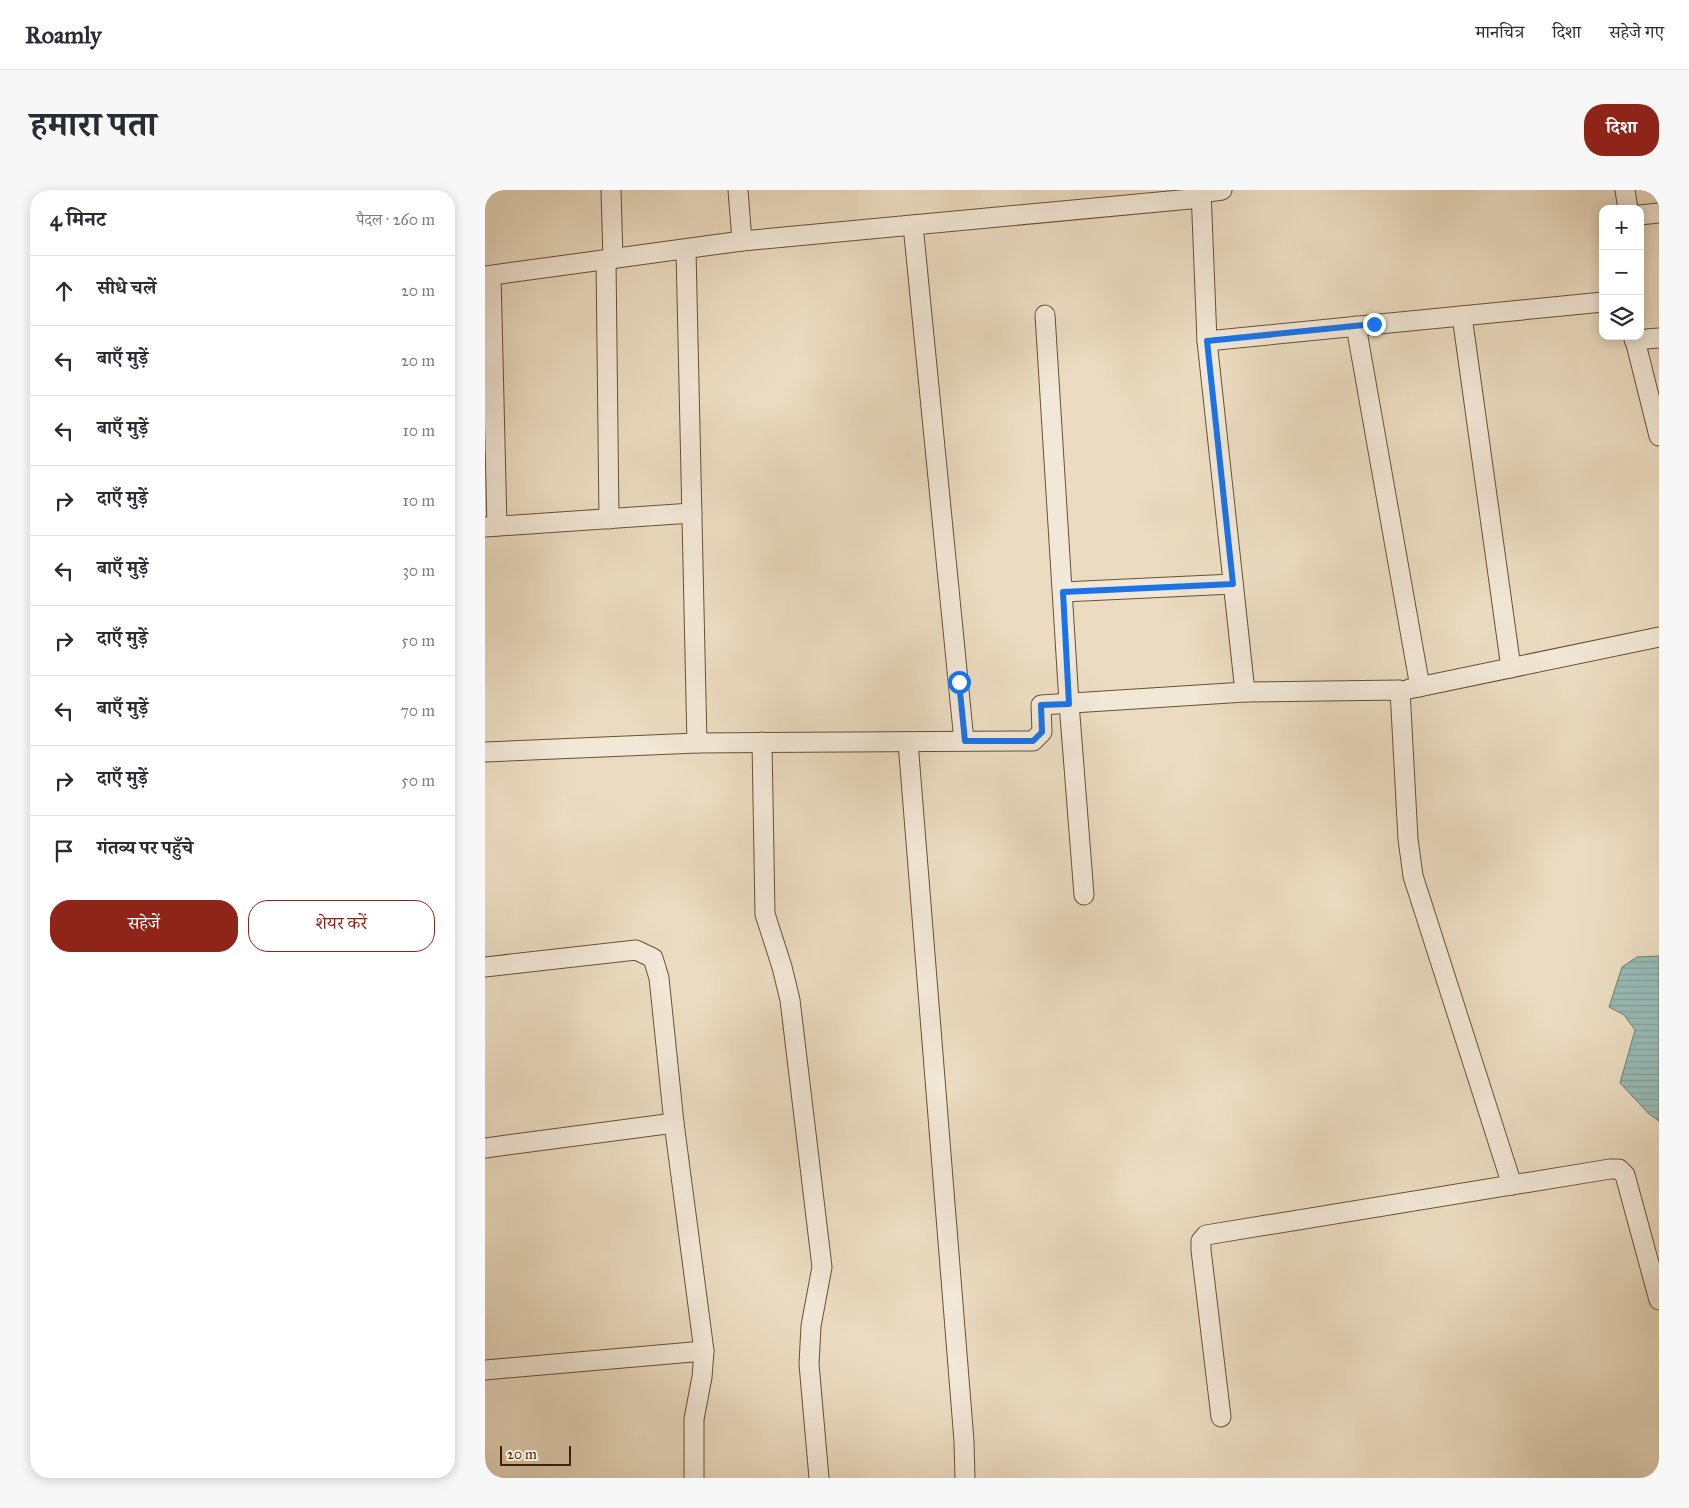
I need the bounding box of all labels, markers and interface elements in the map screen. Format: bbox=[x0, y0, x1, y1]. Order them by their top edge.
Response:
text: Roamly bbox=[25, 20, 102, 50]
text: मानचित्र bbox=[1476, 21, 1524, 43]
text: दिशा bbox=[1552, 21, 1581, 43]
text: सहेजे गए bbox=[1609, 21, 1664, 43]
text: हमारा पता bbox=[30, 103, 157, 146]
button: दिशा bbox=[1584, 104, 1659, 156]
map controls bbox=[1599, 205, 1644, 340]
button: + bbox=[1599, 205, 1644, 250]
text: 4 मिनट bbox=[50, 206, 106, 232]
text: पैदल · 260 m bbox=[356, 210, 435, 229]
button: − bbox=[1599, 250, 1644, 295]
text: सीधे चलें bbox=[97, 276, 156, 299]
icon: ahead bbox=[50, 277, 78, 305]
text: 20 m bbox=[401, 281, 435, 300]
button: layers bbox=[1599, 295, 1644, 340]
route end bbox=[1363, 313, 1386, 336]
text: बाएँ मुड़ें bbox=[97, 346, 148, 369]
icon: left bbox=[50, 347, 78, 375]
text: 20 m bbox=[401, 351, 435, 370]
text: बाएँ मुड़ें bbox=[97, 416, 148, 439]
icon: left bbox=[50, 417, 78, 445]
text: 10 m bbox=[403, 421, 435, 440]
text: दाएँ मुड़ें bbox=[97, 486, 148, 509]
icon: right bbox=[50, 487, 78, 515]
text: 10 m bbox=[403, 491, 435, 510]
text: बाएँ मुड़ें bbox=[97, 556, 148, 579]
icon: left bbox=[50, 557, 78, 585]
text: 30 m bbox=[402, 561, 435, 580]
text: दाएँ मुड़ें bbox=[97, 626, 148, 649]
icon: right bbox=[50, 627, 78, 655]
text: 50 m bbox=[401, 631, 435, 650]
route start bbox=[948, 671, 971, 694]
text: बाएँ मुड़ें bbox=[97, 696, 148, 719]
icon: left bbox=[50, 697, 78, 725]
text: 70 m bbox=[400, 701, 435, 720]
text: दाएँ मुड़ें bbox=[97, 766, 148, 789]
icon: right bbox=[50, 767, 78, 795]
text: 50 m bbox=[401, 771, 435, 790]
text: गंतव्य पर पहुँचे bbox=[97, 836, 193, 859]
icon: arrive bbox=[50, 837, 78, 865]
button: सहेजें bbox=[50, 900, 238, 952]
button: शेयर करें bbox=[248, 900, 435, 952]
scale bar bbox=[500, 1443, 571, 1466]
text: 20 m bbox=[507, 1446, 537, 1463]

